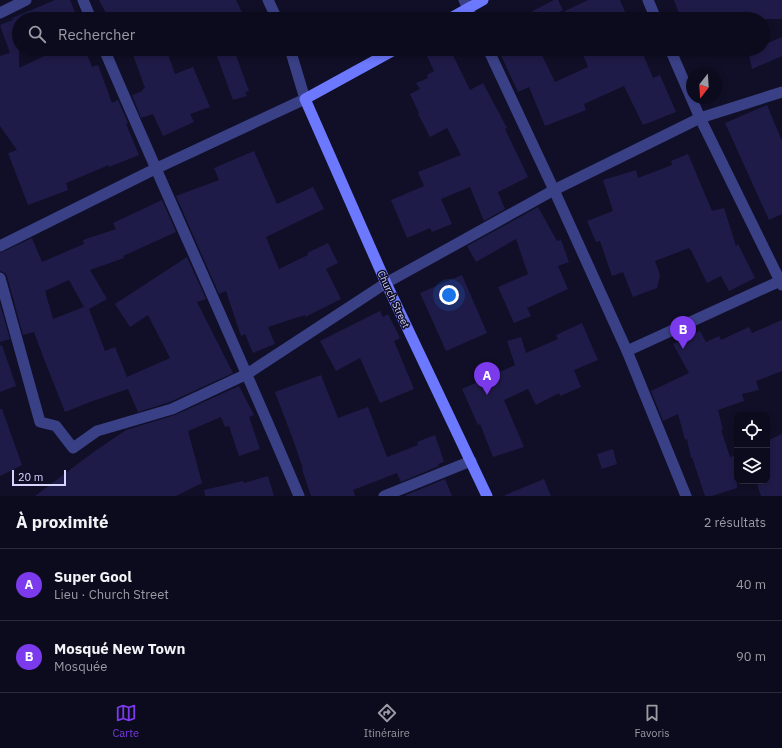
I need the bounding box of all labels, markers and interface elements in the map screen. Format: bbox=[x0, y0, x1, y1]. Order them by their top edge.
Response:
search box bbox=[12, 12, 770, 56]
icon: search bbox=[26, 23, 48, 45]
text: Rechercher bbox=[58, 25, 135, 44]
north arrow bbox=[686, 68, 722, 104]
street label: Church Street bbox=[375, 269, 413, 330]
your location bbox=[439, 285, 459, 305]
pin: B bbox=[670, 316, 696, 349]
pin: A bbox=[474, 362, 500, 395]
map controls bbox=[734, 412, 770, 484]
button: locate bbox=[734, 412, 770, 448]
button: layers bbox=[734, 448, 770, 484]
scale bar bbox=[12, 468, 66, 487]
text: 20 m bbox=[18, 470, 43, 484]
text: À proximité bbox=[16, 511, 109, 533]
text: 2 résultats bbox=[704, 514, 766, 531]
text: Super Gool bbox=[54, 567, 132, 586]
text: A bbox=[25, 576, 33, 593]
text: 40 m bbox=[736, 576, 766, 593]
text: Lieu · Church Street bbox=[54, 586, 169, 603]
text: Mosqué New Town bbox=[54, 639, 185, 658]
text: B bbox=[25, 648, 33, 665]
text: 90 m bbox=[736, 648, 766, 665]
text: Mosquée bbox=[54, 658, 107, 675]
tab: Carte bbox=[112, 702, 139, 740]
tab: Itinéraire bbox=[364, 702, 410, 740]
tab: Favoris bbox=[634, 702, 670, 740]

